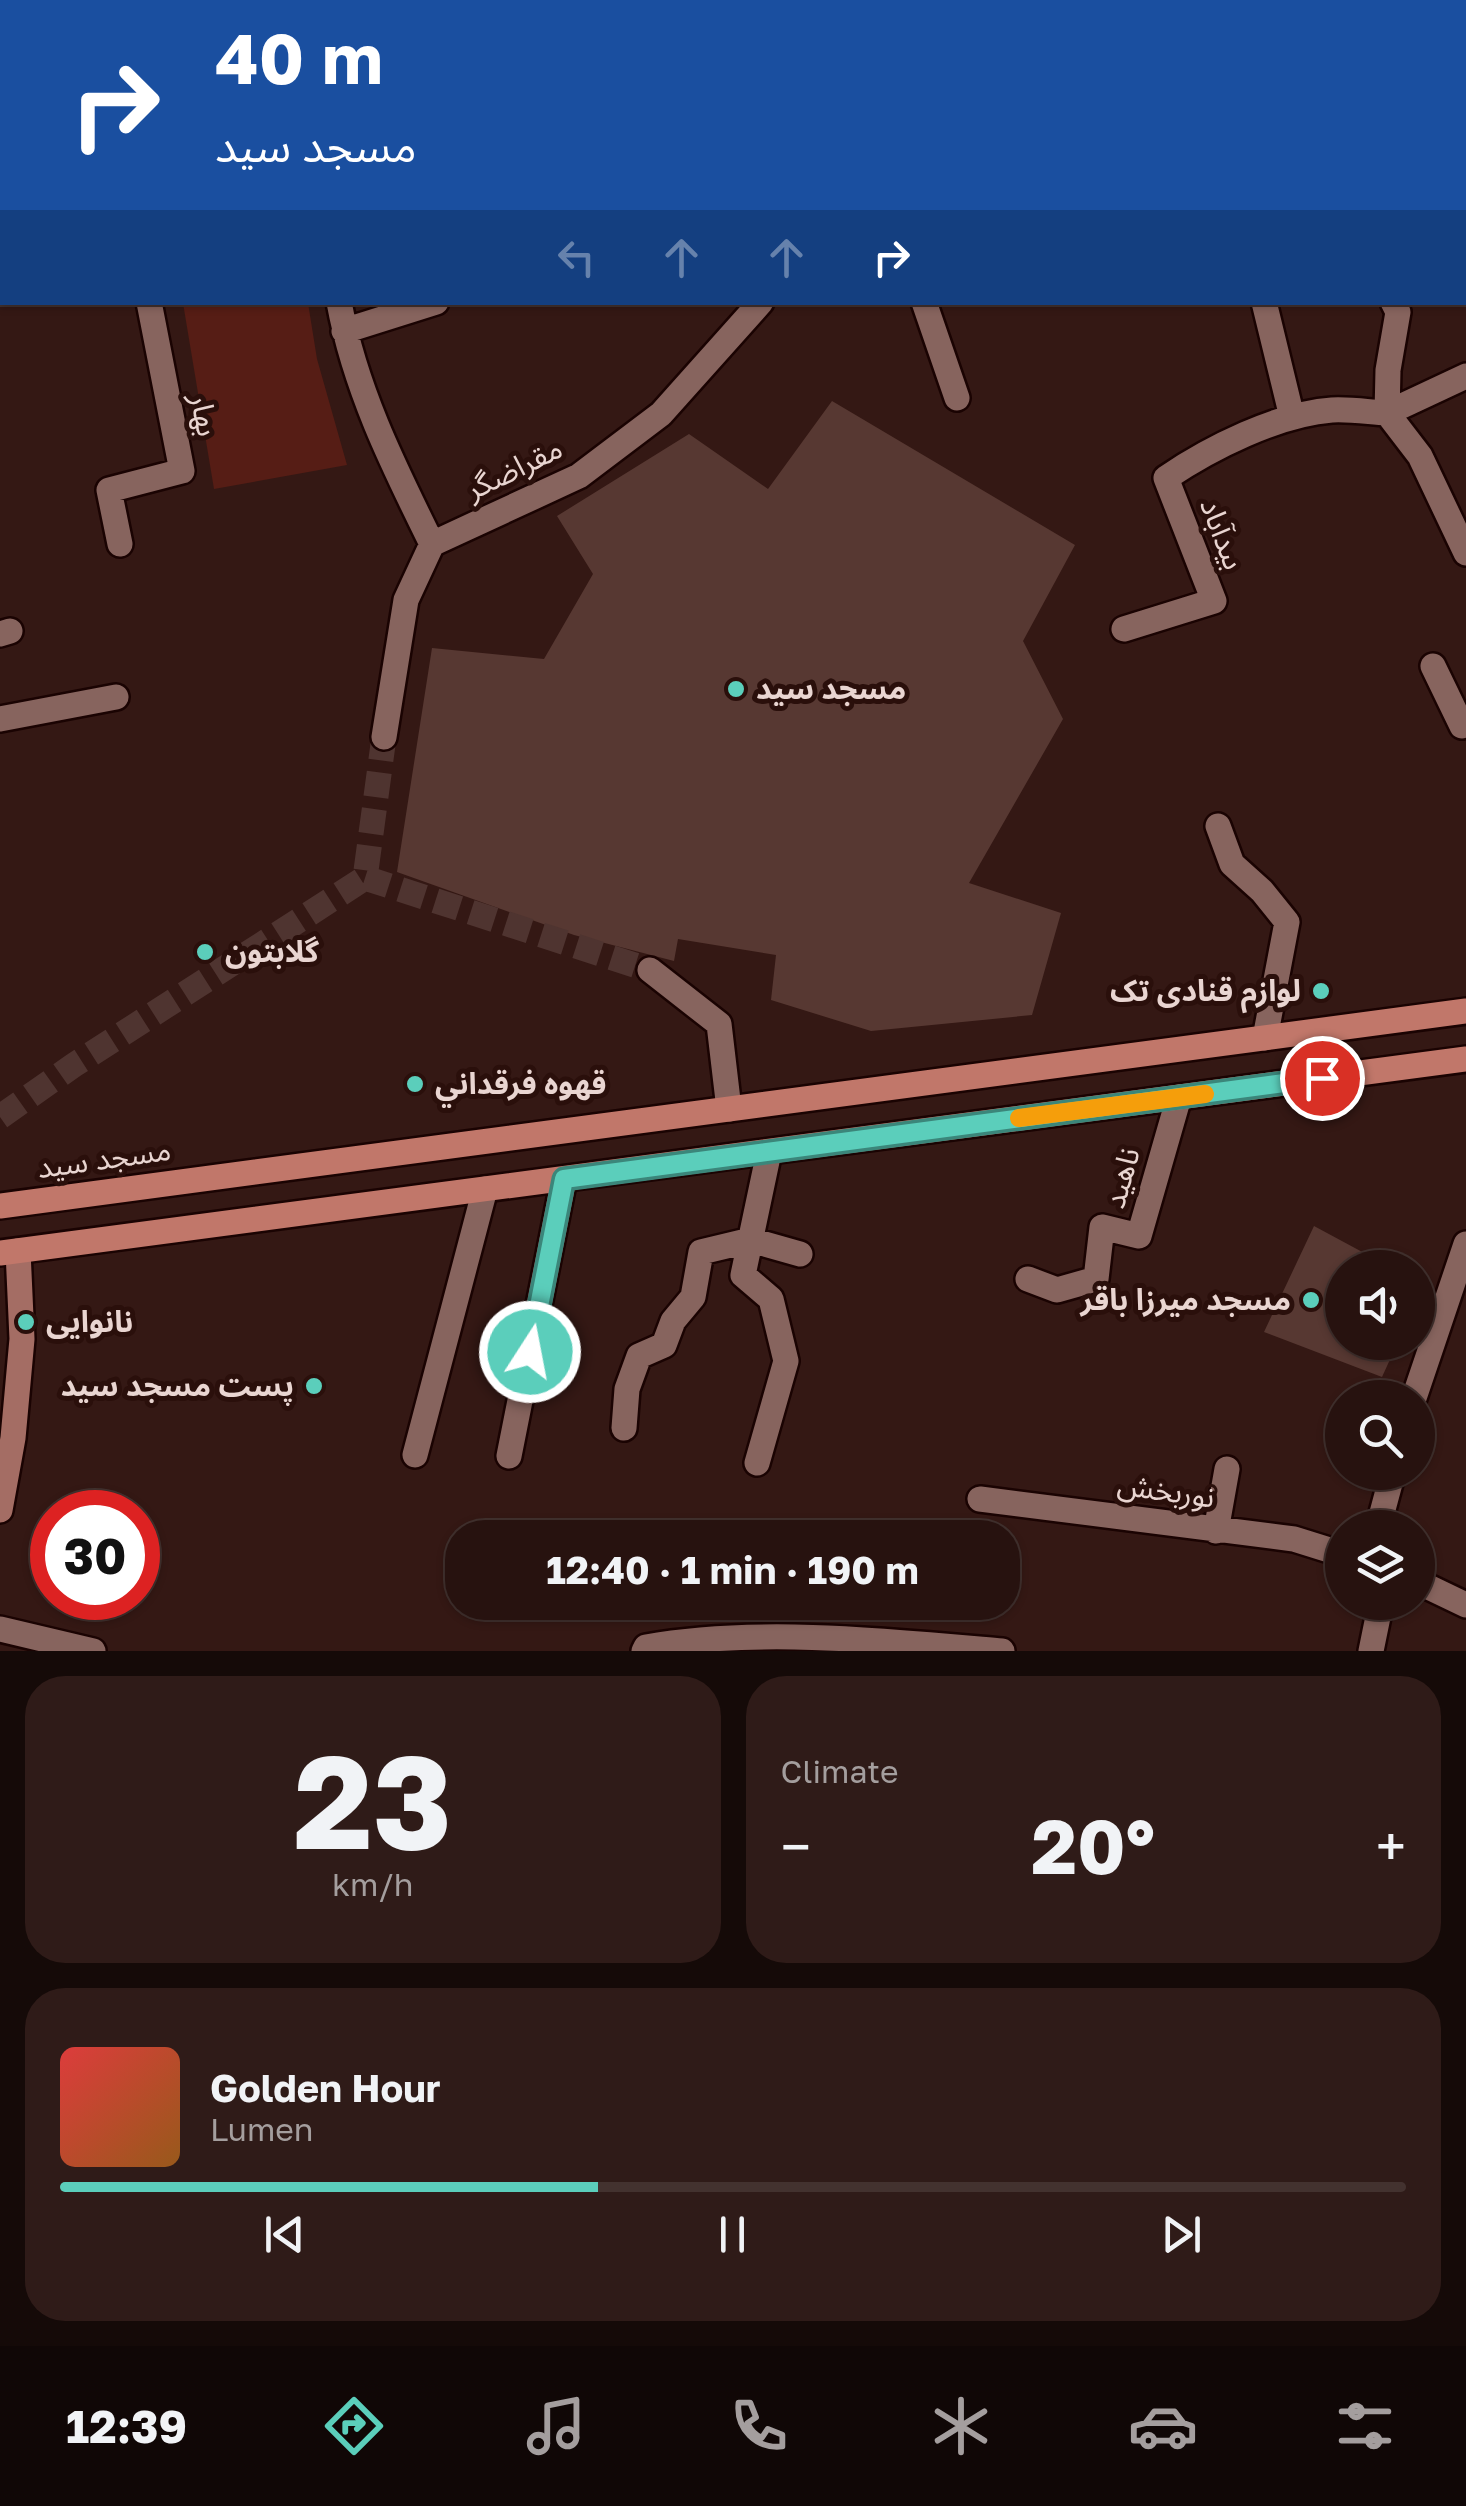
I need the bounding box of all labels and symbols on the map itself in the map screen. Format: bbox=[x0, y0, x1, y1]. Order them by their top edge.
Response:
street label: بهار bbox=[183, 389, 227, 439]
street label: مقراضگر bbox=[458, 429, 568, 507]
street label: بیدآباد bbox=[1193, 493, 1253, 574]
place label: مسجد سید bbox=[756, 670, 906, 706]
marker: مسجد سید bbox=[725, 678, 747, 700]
place label: گلابتون bbox=[225, 933, 319, 969]
marker: گلابتون bbox=[194, 941, 216, 963]
place label: لوازم قنادی تک bbox=[1110, 972, 1301, 1014]
marker: لوازم قنادی تک bbox=[1310, 980, 1332, 1002]
pin bbox=[1280, 1036, 1365, 1121]
place label: قهوه فرقداني bbox=[435, 1065, 606, 1108]
marker: قهوه فرقداني bbox=[404, 1073, 426, 1095]
street label: مسجد سید bbox=[35, 1131, 173, 1185]
street label: ناهید bbox=[1095, 1143, 1147, 1212]
place label: مسجد میرزا باقر bbox=[1079, 1281, 1291, 1317]
marker: مسجد میرزا باقر bbox=[1300, 1289, 1322, 1311]
position arrow bbox=[478, 1300, 582, 1404]
place label: نانوایی bbox=[46, 1303, 133, 1339]
marker: نانوایی bbox=[15, 1311, 37, 1333]
place label: پست مسجد سید bbox=[61, 1367, 294, 1406]
marker: پست مسجد سید bbox=[303, 1375, 325, 1397]
street label: نوربخش bbox=[1115, 1465, 1217, 1515]
speed limit sign: 30 bbox=[30, 1490, 160, 1620]

